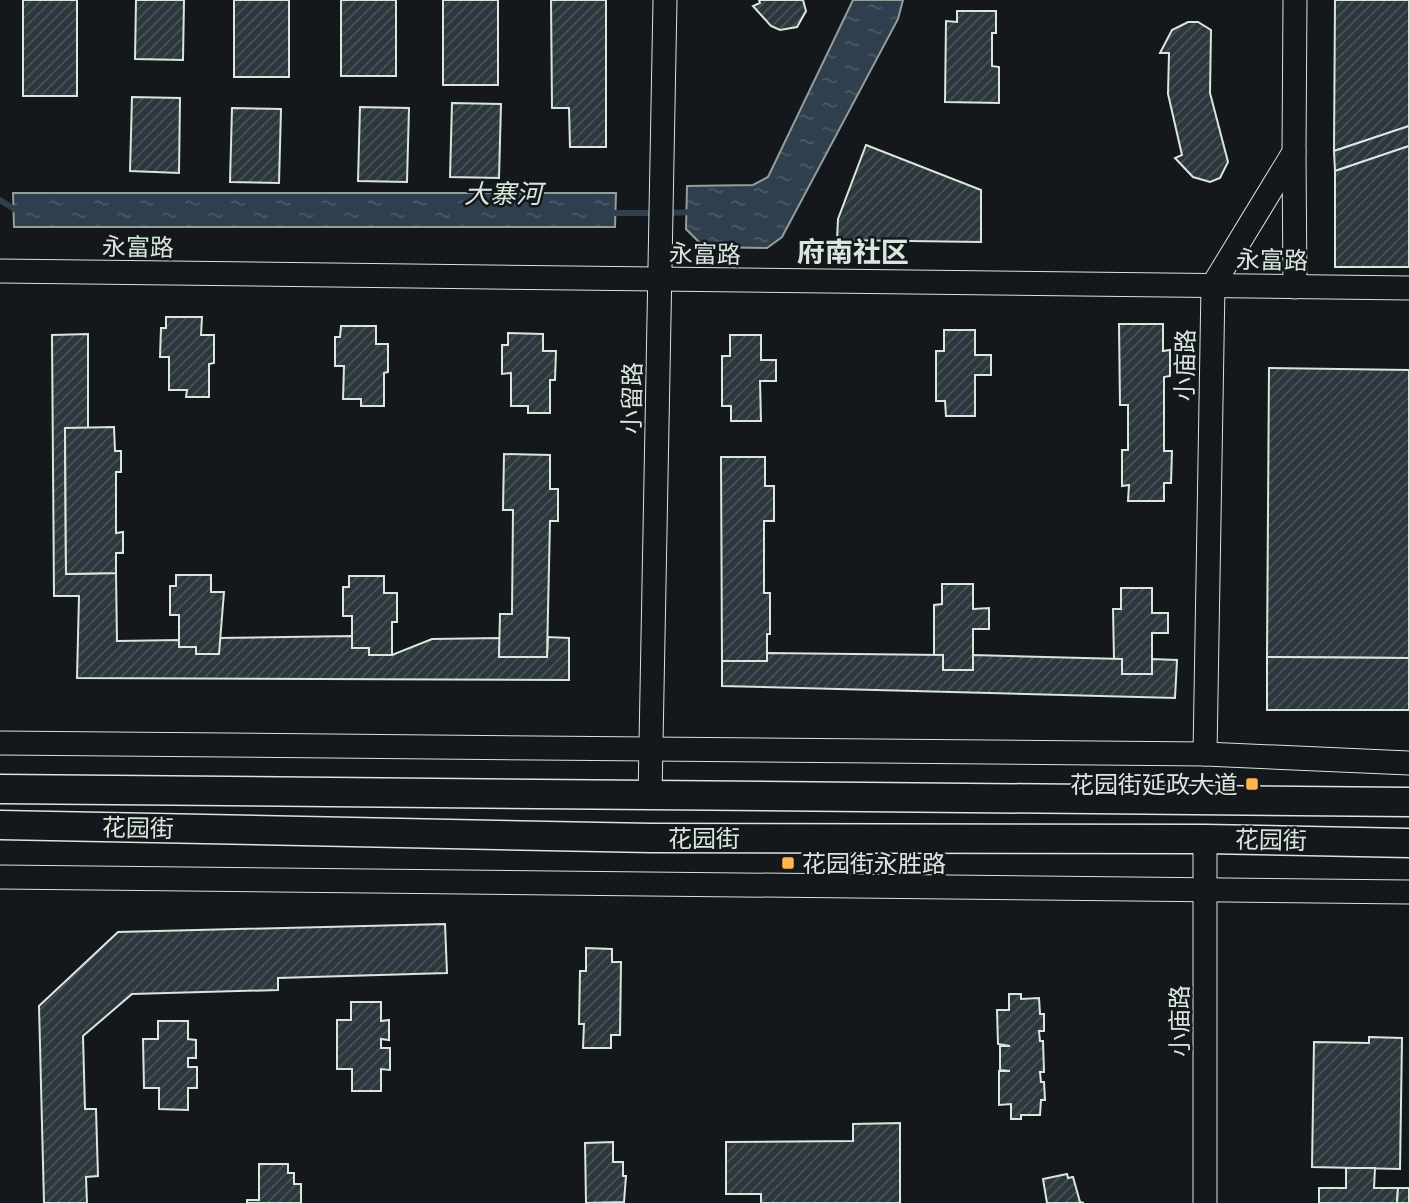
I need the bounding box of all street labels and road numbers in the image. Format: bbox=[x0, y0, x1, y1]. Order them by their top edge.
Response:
street label: 永富路 bbox=[102, 233, 174, 261]
street label: 永富路 bbox=[669, 240, 741, 268]
street label: 永富路 bbox=[1236, 246, 1308, 274]
street label: 小庙路 bbox=[1171, 329, 1199, 401]
street label: 小留路 bbox=[618, 362, 646, 434]
street label: 花园街 bbox=[102, 814, 174, 842]
street label: 花园街 bbox=[668, 825, 740, 852]
street label: 花园街 bbox=[1235, 826, 1307, 854]
street label: 小庙路 bbox=[1166, 985, 1193, 1057]

